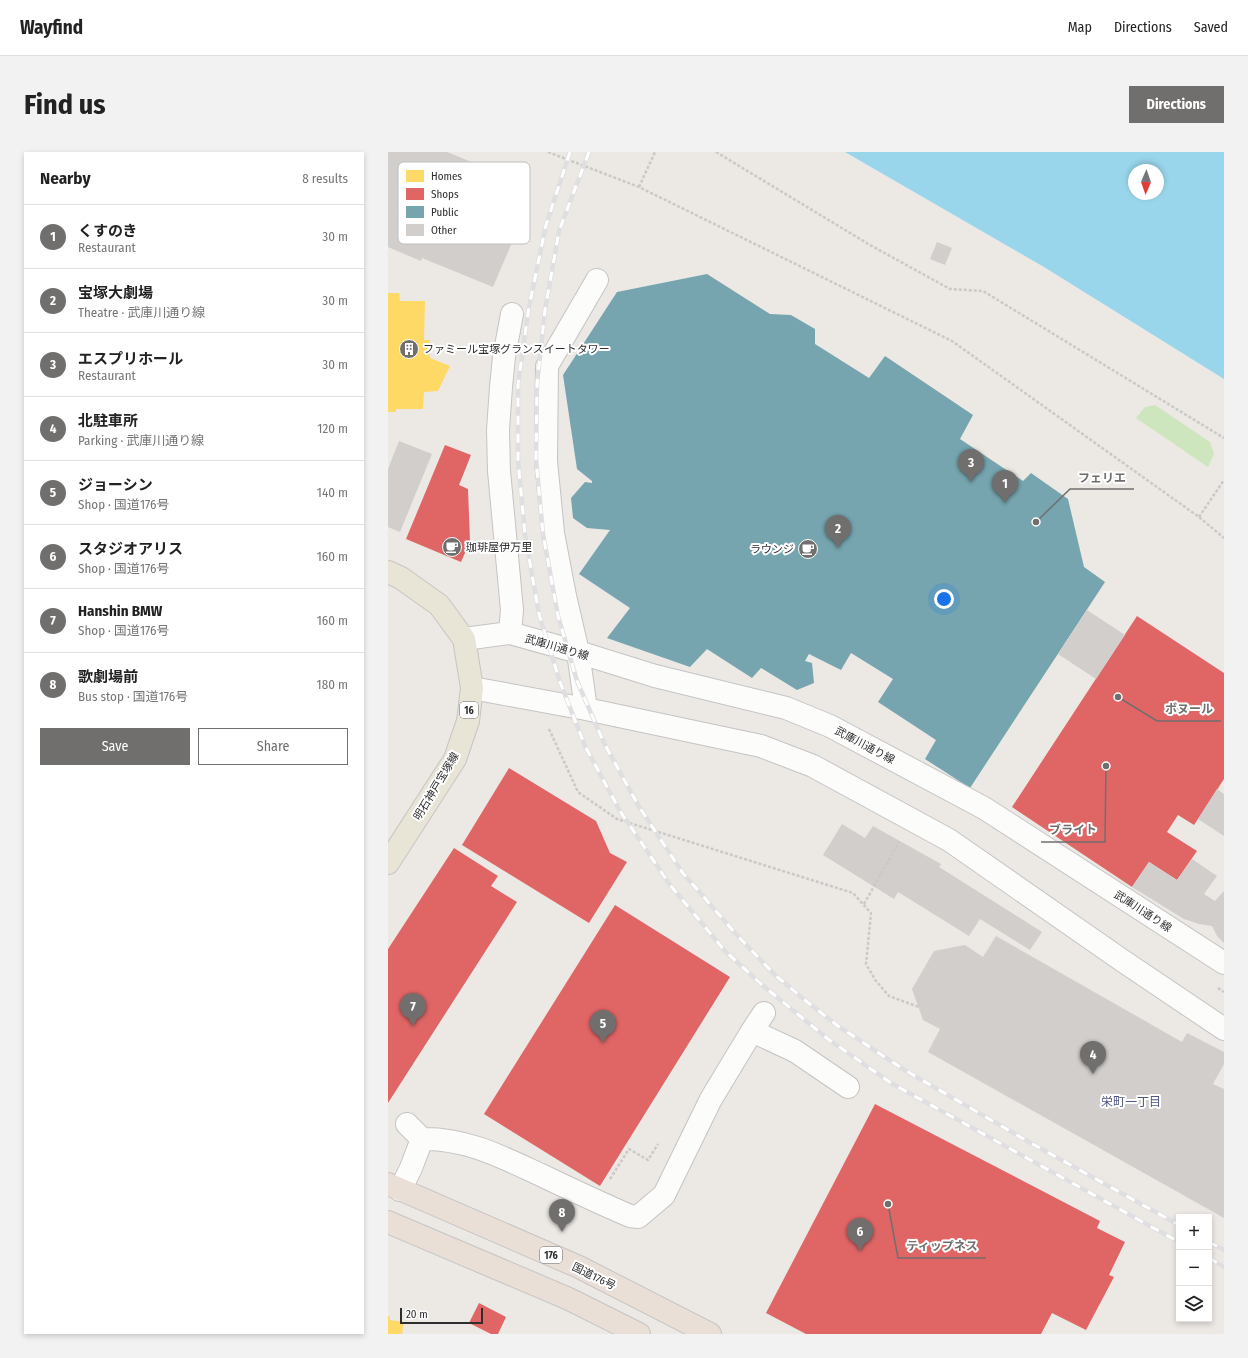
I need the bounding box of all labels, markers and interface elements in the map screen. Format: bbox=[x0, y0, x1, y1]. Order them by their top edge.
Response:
text: Wayfind bbox=[20, 16, 83, 39]
text: Map bbox=[1068, 19, 1092, 36]
text: Directions bbox=[1114, 19, 1172, 36]
text: Saved bbox=[1194, 19, 1228, 36]
button: Directions bbox=[1129, 86, 1224, 123]
text: Find us bbox=[24, 88, 106, 121]
legend bbox=[398, 162, 530, 244]
north arrow bbox=[1128, 164, 1164, 200]
text: Nearby bbox=[40, 168, 91, 189]
text: Homes bbox=[431, 170, 462, 183]
text: 8 results bbox=[302, 171, 348, 186]
text: Shops bbox=[431, 188, 459, 201]
text: Public bbox=[431, 206, 459, 219]
text: くすのき bbox=[78, 222, 138, 240]
text: Other bbox=[431, 224, 457, 237]
text: 1 bbox=[50, 229, 56, 244]
text: 30 m bbox=[322, 229, 348, 244]
text: Restaurant bbox=[78, 240, 136, 255]
text: 宝塚大劇場 bbox=[78, 284, 153, 302]
text: 2 bbox=[50, 293, 56, 308]
text: 30 m bbox=[322, 293, 348, 308]
text: Theatre · 武庫川通り線 bbox=[78, 305, 205, 320]
building icon: ファミール宝塚グランスイートタワー bbox=[398, 338, 420, 360]
place label: ファミール宝塚グランスイートタワー bbox=[423, 343, 610, 356]
text: エスプリホール bbox=[78, 350, 183, 368]
text: 3 bbox=[50, 357, 56, 372]
text: 30 m bbox=[322, 357, 348, 372]
text: Restaurant bbox=[78, 368, 136, 383]
text: 北駐車所 bbox=[78, 412, 138, 430]
text: 4 bbox=[50, 421, 56, 436]
text: 120 m bbox=[317, 421, 348, 436]
text: Parking · 武庫川通り線 bbox=[78, 433, 204, 448]
pin: 3 bbox=[958, 449, 984, 482]
callout: フェリエ bbox=[1070, 465, 1134, 489]
pin: 1 bbox=[992, 470, 1018, 503]
text: フェリエ bbox=[1078, 471, 1126, 485]
text: ジョーシン bbox=[78, 476, 153, 494]
text: 5 bbox=[50, 485, 56, 500]
text: 140 m bbox=[317, 485, 348, 500]
text: Shop · 国道176号 bbox=[78, 497, 169, 512]
pin: 2 bbox=[825, 515, 851, 548]
cafe icon: 珈琲屋伊万里 bbox=[441, 536, 463, 558]
cafe icon: ラウンジ bbox=[797, 538, 819, 560]
text: スタジオアリス bbox=[78, 540, 183, 558]
place label: 珈琲屋伊万里 bbox=[466, 541, 532, 554]
place label: ラウンジ bbox=[750, 543, 794, 556]
text: 6 bbox=[50, 549, 56, 564]
text: 160 m bbox=[317, 549, 348, 564]
text: Shop · 国道176号 bbox=[78, 561, 169, 576]
your location bbox=[934, 589, 954, 609]
text: Hanshin BMW bbox=[78, 602, 162, 620]
text: 7 bbox=[50, 613, 56, 628]
text: 160 m bbox=[317, 613, 348, 628]
text: Shop · 国道176号 bbox=[78, 623, 169, 638]
street label: 武庫川通り線 bbox=[523, 632, 590, 663]
text: 歌劇場前 bbox=[78, 668, 138, 686]
text: 8 bbox=[50, 677, 56, 692]
text: 180 m bbox=[317, 677, 348, 692]
text: Bus stop · 国道176号 bbox=[78, 689, 188, 704]
callout: ボヌール bbox=[1157, 697, 1221, 721]
road number: 16 bbox=[460, 702, 478, 718]
text: ボヌール bbox=[1165, 702, 1213, 716]
street label: 武庫川通り線 bbox=[833, 724, 897, 767]
button: Save bbox=[40, 728, 190, 765]
button: Share bbox=[198, 728, 348, 765]
street label: 明石神戸宝塚線 bbox=[411, 750, 462, 823]
callout: ブライト bbox=[1041, 818, 1105, 842]
text: ブライト bbox=[1049, 823, 1097, 837]
street label: 武庫川通り線 bbox=[1112, 888, 1174, 935]
pin: 7 bbox=[400, 993, 426, 1026]
pin: 5 bbox=[590, 1010, 616, 1043]
pin: 4 bbox=[1080, 1041, 1106, 1074]
district label: 栄町一丁目 bbox=[1101, 1095, 1161, 1109]
pin: 8 bbox=[549, 1199, 575, 1232]
map controls bbox=[1176, 1214, 1212, 1322]
button: + bbox=[1176, 1214, 1212, 1250]
pin: 6 bbox=[847, 1218, 873, 1251]
callout: ティップネス bbox=[898, 1234, 986, 1258]
text: ティップネス bbox=[906, 1239, 978, 1253]
road number: 176 bbox=[540, 1247, 562, 1263]
button: − bbox=[1176, 1250, 1212, 1286]
street label: 国道176号 bbox=[570, 1260, 618, 1293]
button: layers bbox=[1176, 1286, 1212, 1322]
scale bar bbox=[400, 1306, 483, 1325]
text: 20 m bbox=[406, 1308, 428, 1321]

